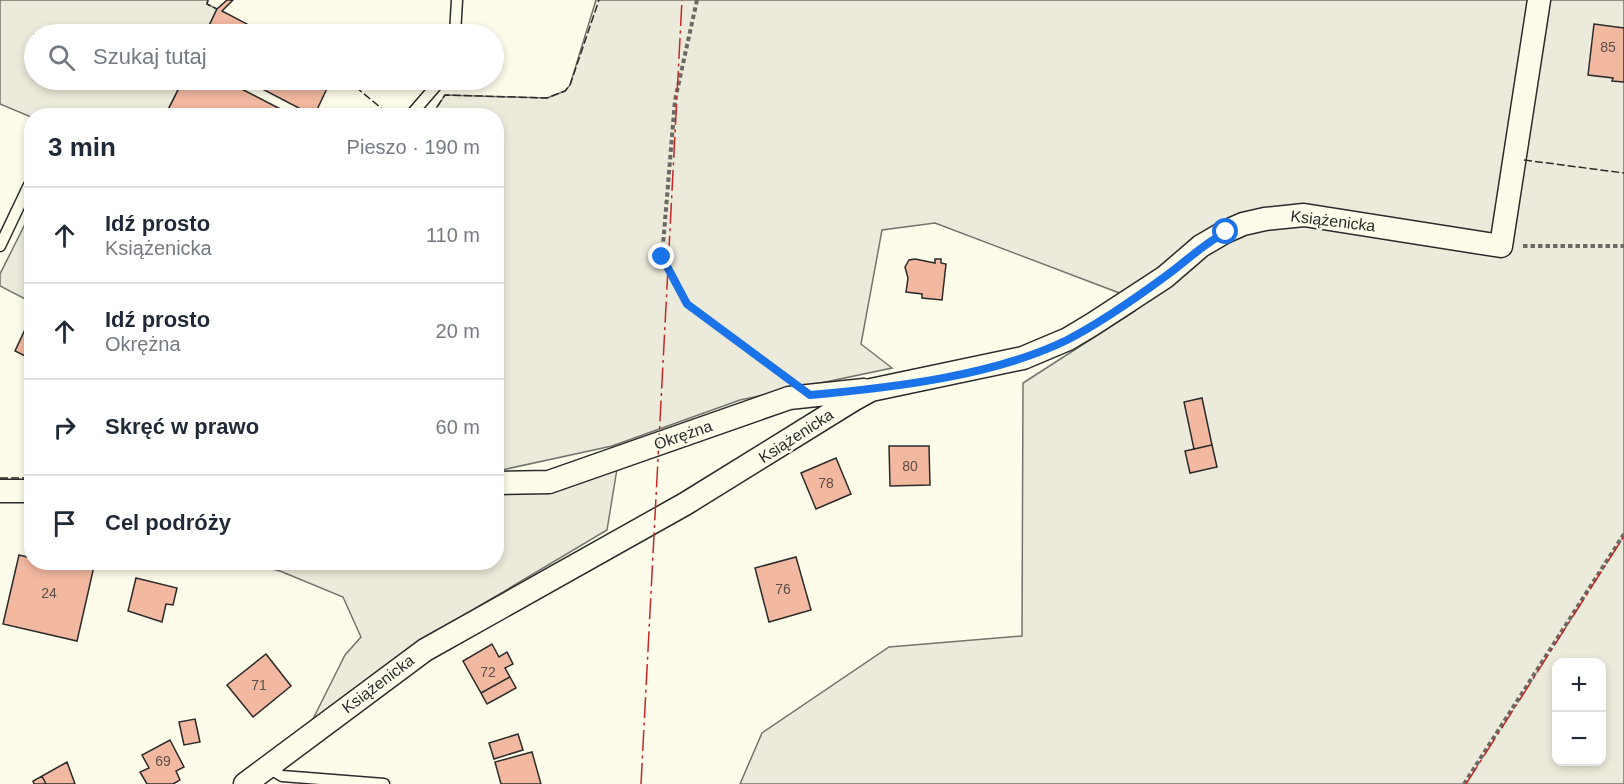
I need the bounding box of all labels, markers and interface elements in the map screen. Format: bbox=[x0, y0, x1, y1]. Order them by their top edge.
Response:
search box bbox=[24, 24, 504, 90]
house number: 85 bbox=[1600, 39, 1616, 55]
icon: search bbox=[45, 41, 78, 74]
text: Szukaj tutaj bbox=[93, 44, 207, 69]
text: 3 min bbox=[48, 132, 116, 162]
text: Pieszo · 190 m bbox=[347, 136, 480, 158]
street label: Książenicka bbox=[1290, 207, 1377, 235]
text: Idź prosto bbox=[105, 211, 210, 236]
route start bbox=[1212, 218, 1238, 244]
icon: ahead bbox=[48, 219, 81, 252]
text: 110 m bbox=[426, 224, 480, 246]
text: Książenicka bbox=[105, 237, 212, 259]
route end bbox=[648, 243, 674, 269]
text: Idź prosto bbox=[105, 307, 210, 332]
icon: ahead bbox=[48, 315, 81, 348]
text: 20 m bbox=[436, 320, 480, 342]
text: Okrężna bbox=[105, 333, 181, 355]
street label: Książenicka bbox=[756, 406, 837, 466]
icon: right bbox=[48, 411, 81, 444]
text: Skręć w prawo bbox=[105, 414, 259, 439]
text: 60 m bbox=[436, 416, 480, 438]
street label: Okrężna bbox=[652, 417, 714, 453]
house number: 80 bbox=[902, 458, 918, 474]
house number: 78 bbox=[818, 475, 834, 491]
icon: arrive bbox=[48, 507, 81, 540]
text: Cel podróży bbox=[105, 510, 231, 535]
house number: 76 bbox=[775, 581, 791, 597]
house number: 24 bbox=[41, 585, 57, 601]
street label: Książenicka bbox=[339, 651, 417, 716]
map controls bbox=[1552, 658, 1606, 766]
button: + bbox=[1552, 658, 1606, 712]
house number: 72 bbox=[480, 664, 496, 680]
house number: 71 bbox=[251, 677, 267, 693]
button: − bbox=[1552, 712, 1606, 766]
house number: 69 bbox=[155, 753, 171, 769]

